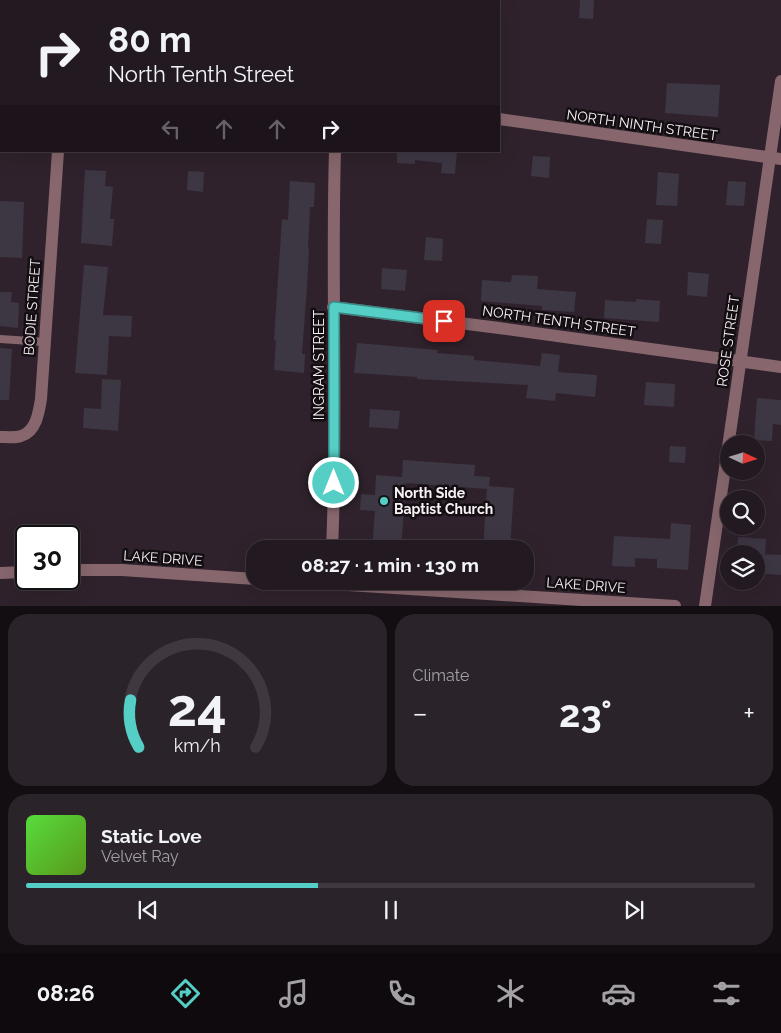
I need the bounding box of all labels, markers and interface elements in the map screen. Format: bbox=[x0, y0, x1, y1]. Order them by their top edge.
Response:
text: 80 m bbox=[108, 19, 192, 60]
icon: right bbox=[25, 20, 90, 85]
text: North Tenth Street bbox=[108, 61, 294, 87]
street label: NORTH NINTH STREET bbox=[566, 106, 719, 144]
icon: left bbox=[157, 115, 185, 143]
icon: ahead bbox=[210, 115, 238, 143]
icon: ahead bbox=[263, 115, 291, 143]
icon: right bbox=[316, 115, 344, 143]
street label: BODIE STREET bbox=[21, 258, 43, 356]
street label: ROSE STREET bbox=[714, 294, 742, 388]
pin bbox=[423, 300, 465, 342]
street label: NORTH TENTH STREET bbox=[481, 302, 637, 340]
icon: arrive bbox=[430, 307, 458, 335]
street label: INGRAM STREET bbox=[311, 309, 327, 420]
north arrow bbox=[720, 435, 765, 480]
map controls bbox=[720, 435, 765, 590]
position arrow bbox=[307, 456, 359, 508]
place label: North Side Baptist Church bbox=[394, 485, 493, 517]
button: search bbox=[720, 490, 765, 535]
marker: North Side Baptist Church bbox=[378, 495, 390, 507]
speed limit sign: 30 bbox=[15, 525, 80, 590]
button: layers bbox=[720, 545, 765, 590]
street label: LAKE DRIVE bbox=[123, 547, 203, 569]
text: 08:27 · 1 min · 130 m bbox=[301, 554, 479, 576]
street label: LAKE DRIVE bbox=[546, 574, 626, 596]
text: Climate bbox=[413, 666, 469, 685]
text: 24 bbox=[168, 677, 227, 738]
text: 23° bbox=[559, 691, 612, 736]
text: − bbox=[413, 697, 428, 730]
text: + bbox=[743, 697, 755, 730]
text: km/h bbox=[174, 735, 221, 756]
text: Static Love bbox=[101, 825, 202, 847]
text: Velvet Ray bbox=[101, 847, 179, 866]
icon: previous bbox=[134, 896, 162, 924]
icon: pause bbox=[377, 896, 405, 924]
icon: next bbox=[620, 896, 648, 924]
icon: directions bbox=[168, 976, 203, 1011]
icon: music bbox=[276, 976, 311, 1011]
icon: phone bbox=[384, 976, 419, 1011]
icon: climate bbox=[493, 976, 528, 1011]
icon: car bbox=[601, 976, 636, 1011]
icon: filters bbox=[709, 976, 744, 1011]
text: 08:26 bbox=[37, 980, 95, 1006]

